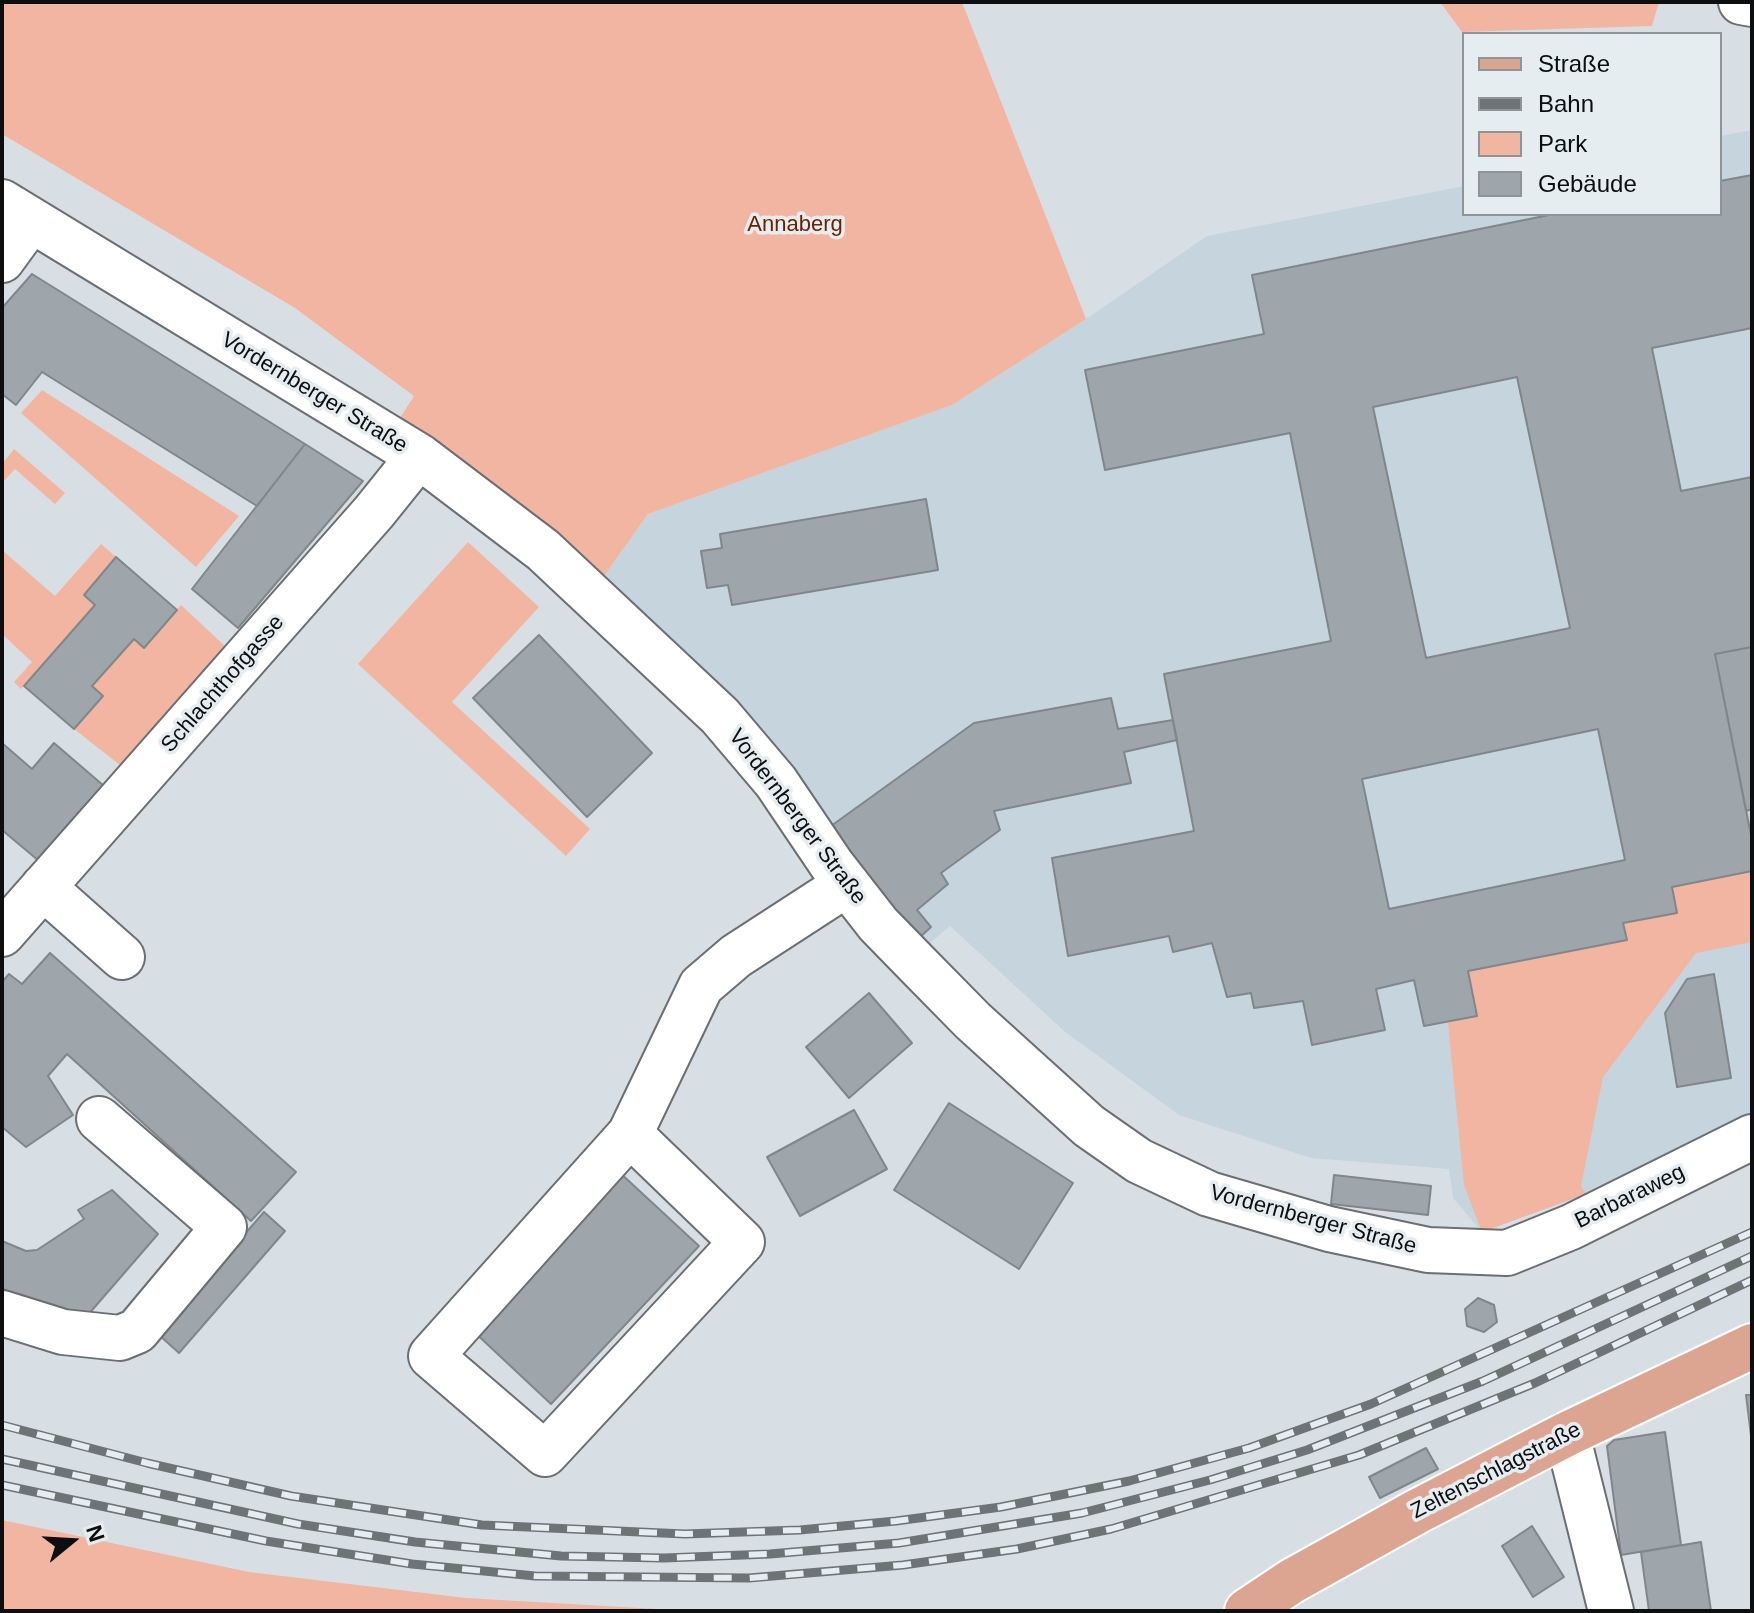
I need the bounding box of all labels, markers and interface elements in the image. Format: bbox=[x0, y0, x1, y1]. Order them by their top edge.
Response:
legend bbox=[1462, 32, 1722, 216]
text: Straße bbox=[1538, 50, 1610, 77]
text: Bahn bbox=[1538, 90, 1594, 117]
text: Park bbox=[1538, 130, 1587, 157]
text: Gebäude bbox=[1538, 170, 1637, 197]
park label: Annaberg bbox=[747, 212, 843, 238]
street label: Vordernberger Straße bbox=[216, 327, 412, 459]
street label: Schlachthofgasse bbox=[156, 610, 290, 758]
street label: Vordernberger Straße bbox=[722, 724, 872, 910]
street label: Barbaraweg bbox=[1571, 1159, 1689, 1235]
street label: Vordernberger Straße bbox=[1207, 1180, 1419, 1260]
street label: Zeltenschlagstraße bbox=[1407, 1417, 1585, 1525]
north arrow bbox=[32, 1501, 112, 1581]
text: N bbox=[81, 1522, 110, 1545]

